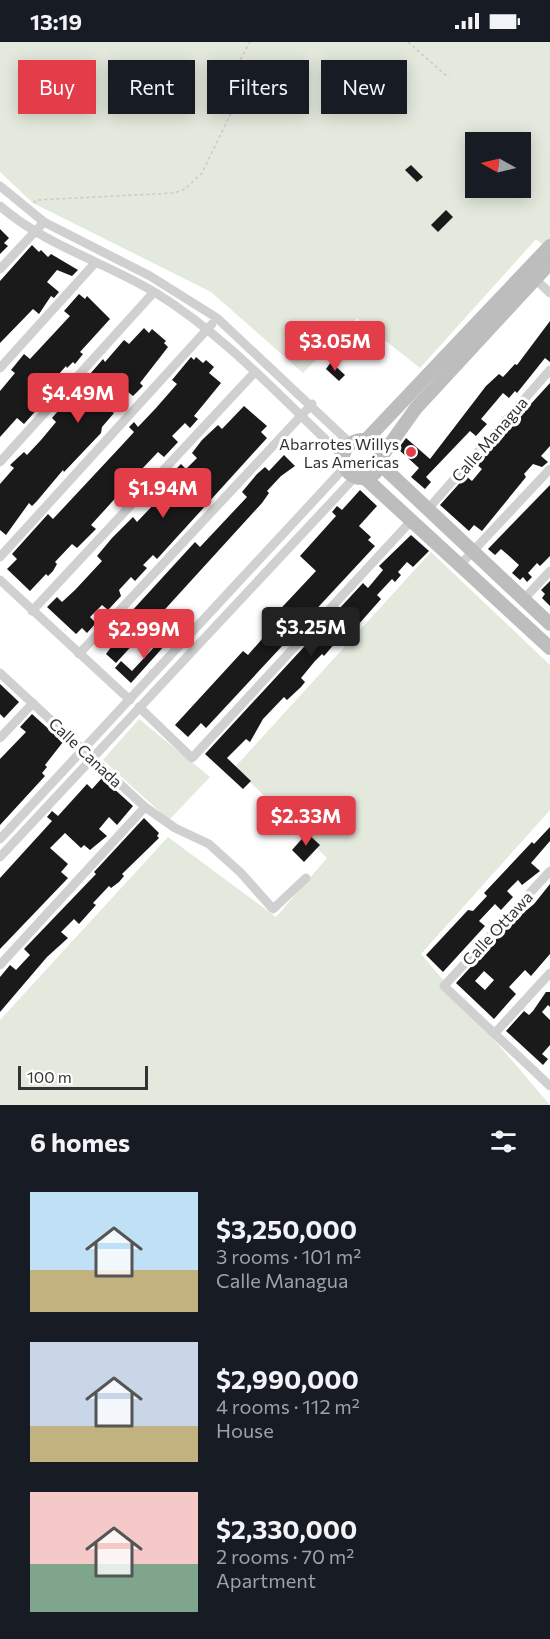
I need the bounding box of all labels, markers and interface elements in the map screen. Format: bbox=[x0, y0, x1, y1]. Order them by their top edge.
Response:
text: 13:19 bbox=[30, 8, 82, 35]
chip: Buy bbox=[18, 60, 96, 114]
chip: Rent bbox=[108, 60, 195, 114]
chip: Filters bbox=[207, 60, 309, 114]
chip: New bbox=[321, 60, 407, 114]
north arrow bbox=[465, 132, 531, 198]
map controls bbox=[465, 132, 531, 198]
pin: $3.05M bbox=[286, 321, 384, 372]
text: $3.05M bbox=[299, 328, 371, 352]
pin: $4.49M bbox=[29, 373, 127, 424]
text: $4.49M bbox=[42, 380, 114, 404]
street label: Calle Managua bbox=[447, 393, 531, 485]
place label: Abarrotes Willys Las Americas bbox=[279, 434, 399, 471]
marker: Abarrotes Willys Las Americas bbox=[404, 445, 418, 459]
pin: $1.94M bbox=[114, 468, 212, 519]
text: $1.94M bbox=[128, 475, 198, 499]
pin: $3.25M bbox=[262, 607, 360, 658]
pin: $2.99M bbox=[95, 609, 193, 660]
text: $3.25M bbox=[276, 614, 346, 638]
text: $2.99M bbox=[108, 616, 180, 640]
street label: Calle Canada bbox=[45, 713, 127, 791]
pin: $2.33M bbox=[257, 796, 355, 847]
text: $2.33M bbox=[271, 803, 341, 827]
street label: Calle Ottawa bbox=[458, 887, 536, 969]
scale bar bbox=[18, 1063, 148, 1090]
text: 100 m bbox=[27, 1067, 72, 1086]
icon: filters bbox=[487, 1125, 520, 1158]
text: 6 homes bbox=[30, 1126, 130, 1157]
text: $3,250,000 bbox=[216, 1213, 357, 1244]
icon: home bbox=[78, 1216, 150, 1288]
text: 3 rooms · 101 m² bbox=[216, 1244, 361, 1268]
text: Calle Managua bbox=[216, 1268, 349, 1292]
text: $2,990,000 bbox=[216, 1363, 359, 1394]
icon: home bbox=[78, 1366, 150, 1438]
text: 4 rooms · 112 m² bbox=[216, 1394, 360, 1418]
text: House bbox=[216, 1418, 274, 1442]
text: $2,330,000 bbox=[216, 1513, 357, 1544]
icon: home bbox=[78, 1516, 150, 1588]
text: 2 rooms · 70 m² bbox=[216, 1544, 354, 1568]
text: Apartment bbox=[216, 1568, 316, 1592]

